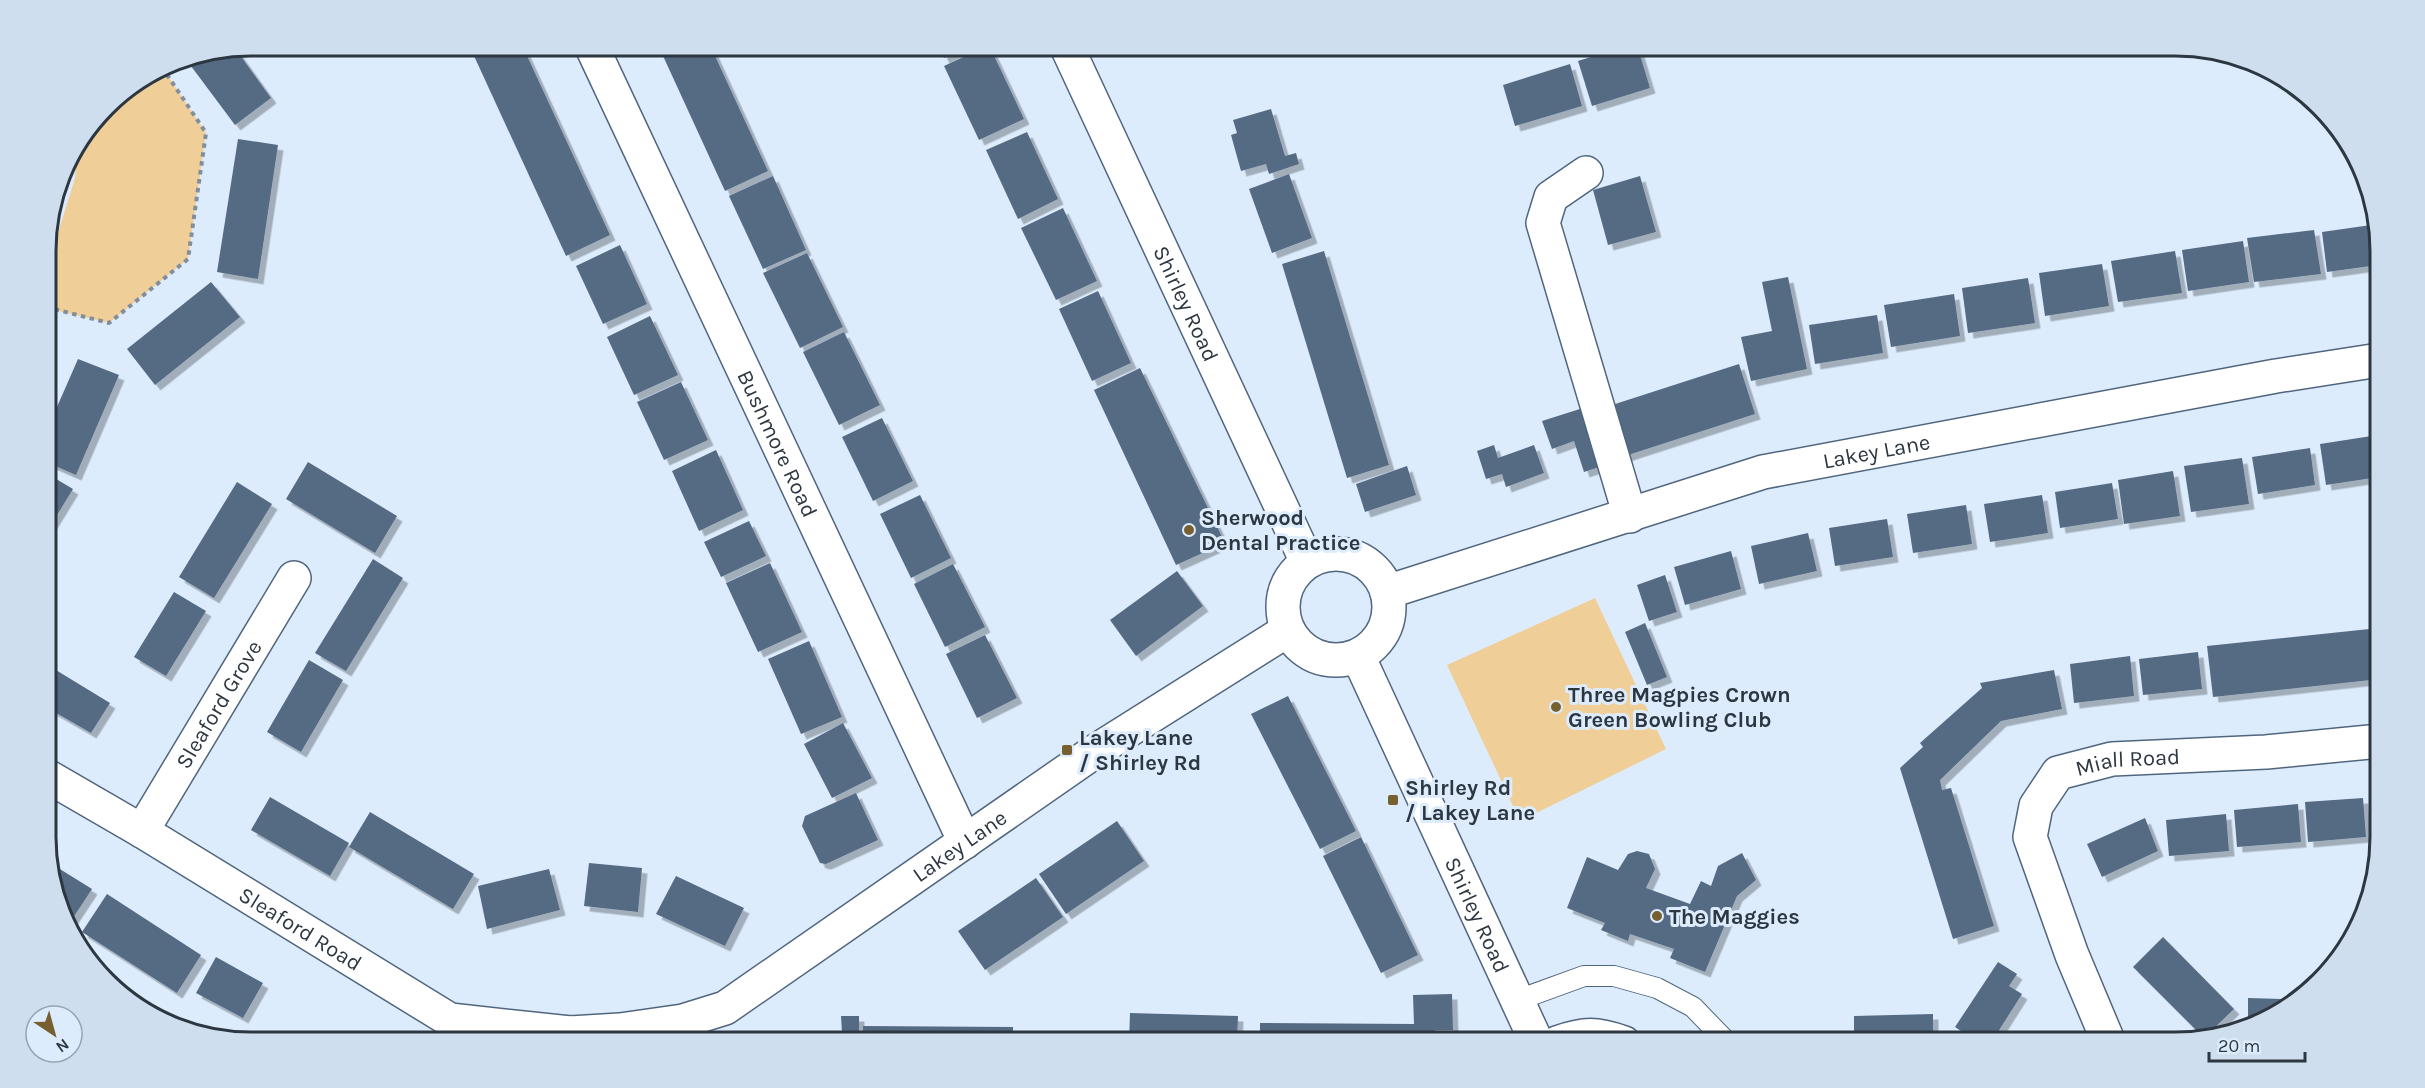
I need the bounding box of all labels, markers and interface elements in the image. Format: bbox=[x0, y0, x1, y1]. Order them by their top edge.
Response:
street label: Shirley Road bbox=[1147, 242, 1224, 366]
street label: Bushmore Road bbox=[731, 366, 823, 522]
street label: Lakey Lane bbox=[1821, 429, 1932, 475]
place label: Sherwood Dental Practice bbox=[1201, 505, 1360, 556]
marker: Sherwood Dental Practice bbox=[1182, 523, 1196, 537]
street label: Sleaford Grove bbox=[171, 636, 268, 774]
place label: Three Magpies Crown Green Bowling Club bbox=[1568, 682, 1791, 733]
marker: Three Magpies Crown Green Bowling Club bbox=[1549, 700, 1563, 714]
place label: Lakey Lane / Shirley Rd bbox=[1079, 725, 1201, 776]
marker: Lakey Lane / Shirley Rd bbox=[1060, 743, 1074, 757]
street label: Miall Road bbox=[2073, 744, 2181, 782]
place label: Shirley Rd / Lakey Lane bbox=[1405, 775, 1535, 826]
marker: Shirley Rd / Lakey Lane bbox=[1386, 793, 1400, 807]
street label: Lakey Lane bbox=[908, 805, 1012, 888]
street label: Shirley Road bbox=[1439, 853, 1515, 977]
street label: Sleaford Road bbox=[234, 882, 366, 977]
place label: The Maggies bbox=[1669, 904, 1800, 930]
marker: The Maggies bbox=[1650, 909, 1664, 923]
north arrow bbox=[24, 1004, 84, 1064]
scale bar bbox=[2209, 1025, 2305, 1063]
text: N bbox=[52, 1035, 73, 1057]
text: 20 m bbox=[2218, 1035, 2260, 1057]

